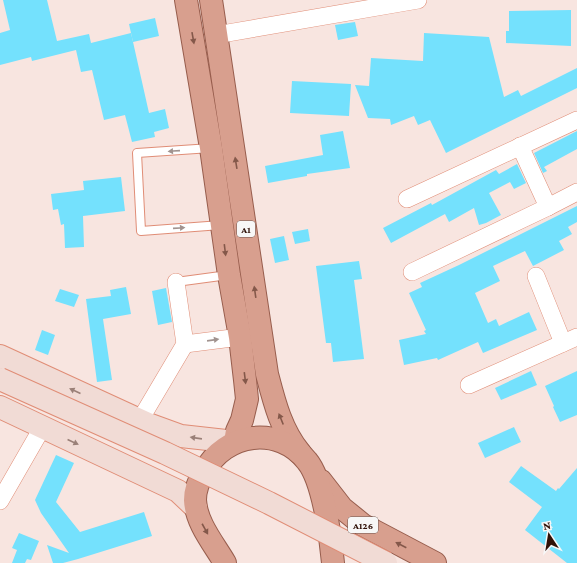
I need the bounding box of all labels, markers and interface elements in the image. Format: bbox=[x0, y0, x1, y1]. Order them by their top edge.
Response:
one-way arrow bbox=[190, 32, 196, 45]
one-way arrow bbox=[168, 147, 180, 154]
one-way arrow bbox=[233, 157, 239, 169]
road number: A1 bbox=[237, 221, 255, 237]
one-way arrow bbox=[173, 224, 185, 231]
one-way arrow bbox=[222, 244, 229, 256]
one-way arrow bbox=[252, 286, 258, 298]
one-way arrow bbox=[206, 337, 219, 343]
one-way arrow bbox=[242, 372, 248, 384]
one-way arrow bbox=[70, 388, 81, 394]
one-way arrow bbox=[277, 412, 283, 424]
one-way arrow bbox=[190, 435, 202, 441]
one-way arrow bbox=[68, 439, 79, 445]
north arrow bbox=[529, 515, 569, 555]
road number: A126 bbox=[348, 517, 378, 533]
text: N bbox=[542, 518, 552, 532]
one-way arrow bbox=[201, 523, 208, 535]
one-way arrow bbox=[395, 542, 406, 549]

